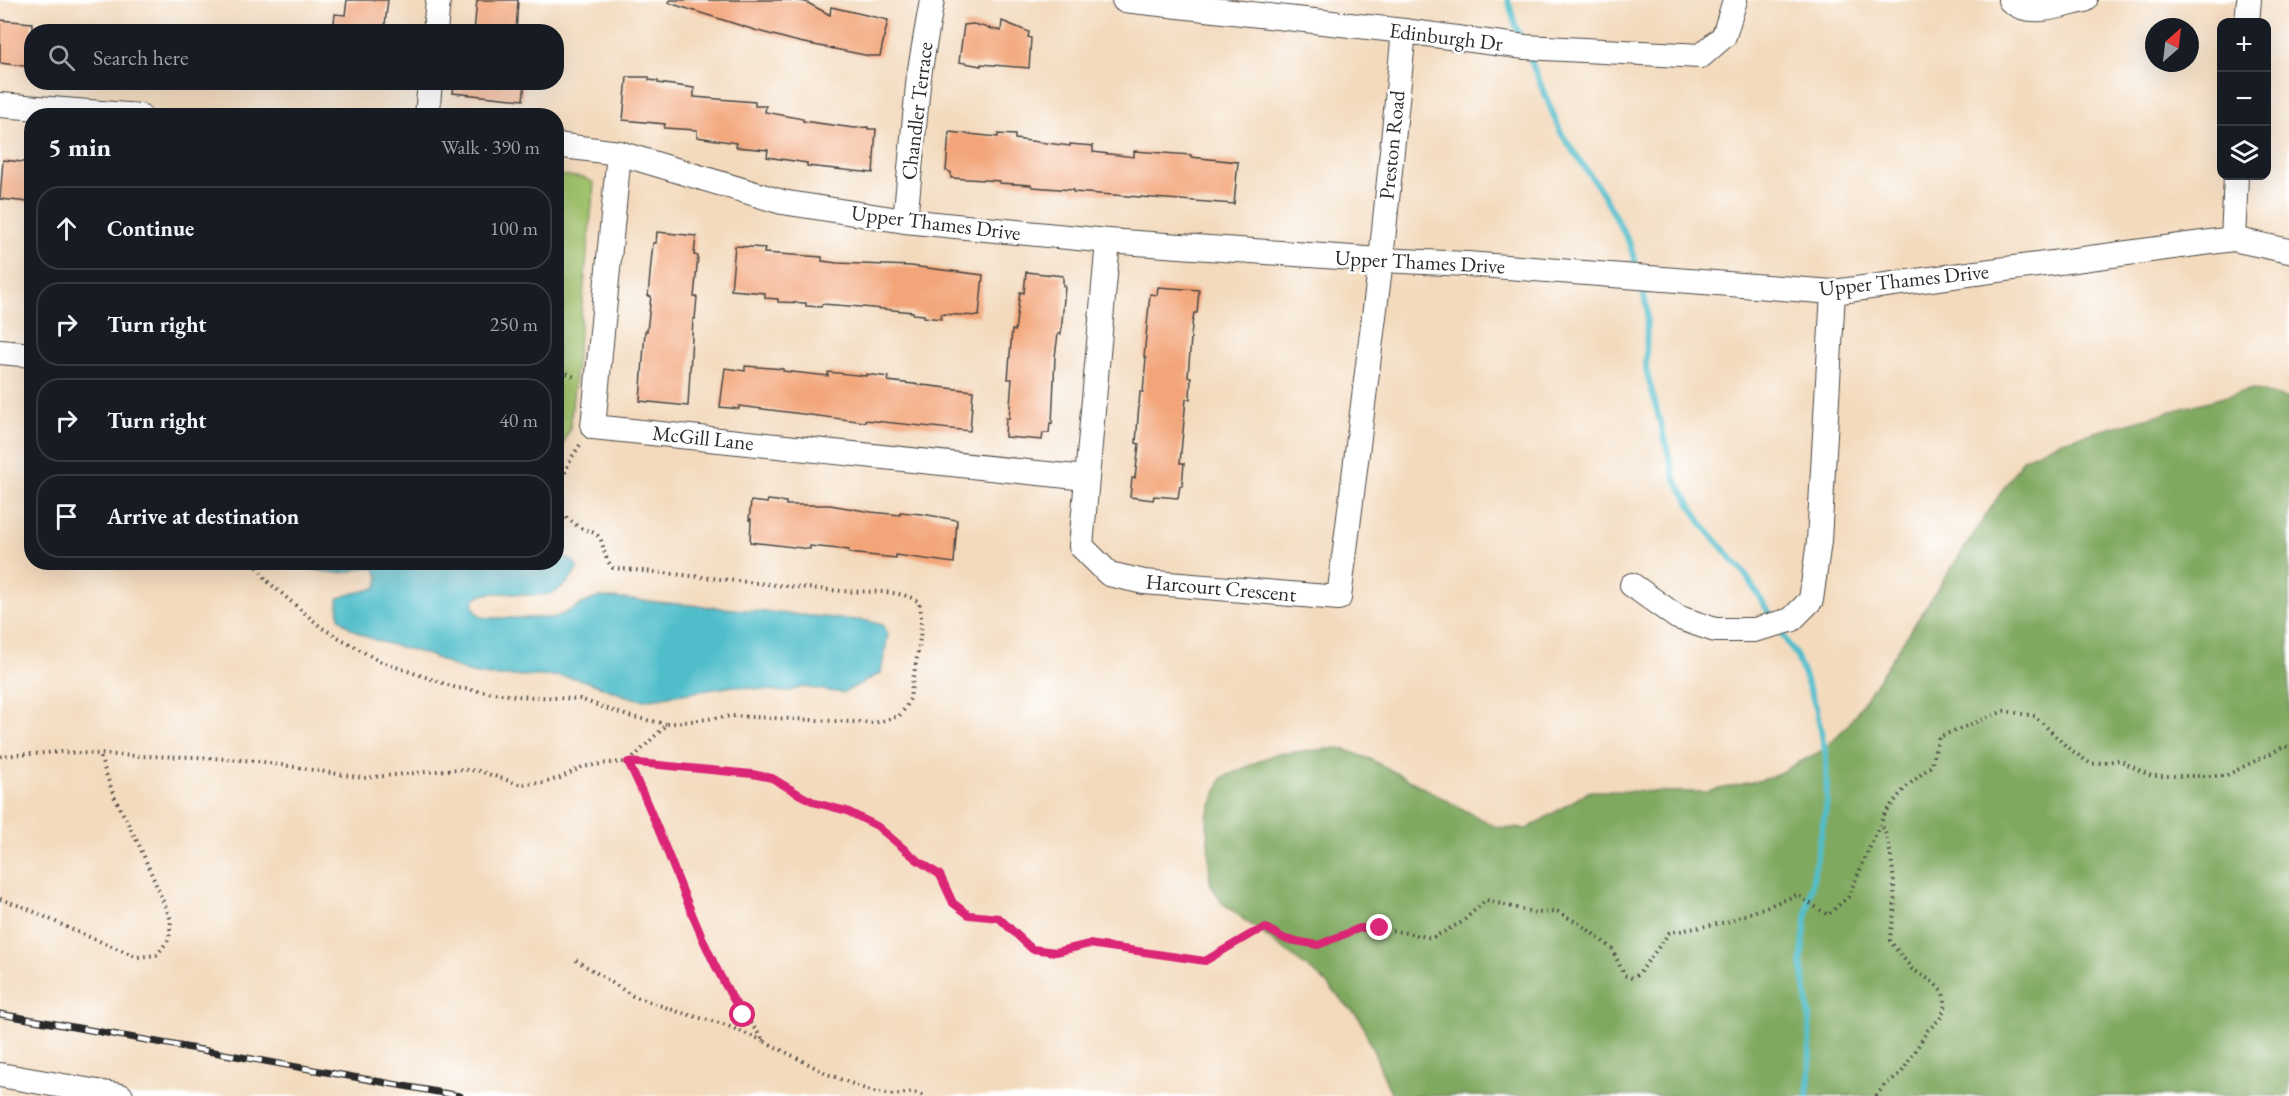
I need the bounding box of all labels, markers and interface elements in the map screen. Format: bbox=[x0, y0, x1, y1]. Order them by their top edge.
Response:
street label: Edinburgh Dr bbox=[1388, 16, 1504, 57]
north arrow bbox=[2145, 18, 2199, 72]
map controls bbox=[2217, 18, 2271, 180]
button: + bbox=[2217, 18, 2271, 72]
search box bbox=[24, 24, 564, 90]
street label: Chandler Terrace bbox=[895, 40, 938, 182]
icon: search bbox=[45, 41, 78, 74]
text: Search here bbox=[93, 43, 188, 72]
button: − bbox=[2217, 72, 2271, 126]
street label: Preston Road bbox=[1372, 89, 1411, 201]
button: layers bbox=[2217, 126, 2271, 180]
text: 5 min bbox=[48, 130, 111, 164]
text: Walk · 390 m bbox=[441, 134, 540, 160]
street label: Upper Thames Drive bbox=[850, 199, 1022, 246]
icon: ahead bbox=[50, 212, 83, 245]
text: Continue bbox=[107, 214, 194, 243]
text: 100 m bbox=[490, 215, 538, 241]
street label: Upper Thames Drive bbox=[1334, 244, 1506, 279]
street label: Upper Thames Drive bbox=[1818, 257, 1990, 302]
icon: right bbox=[50, 308, 83, 341]
text: Turn right bbox=[107, 310, 206, 339]
text: 250 m bbox=[490, 311, 538, 337]
icon: right bbox=[50, 404, 83, 437]
text: Turn right bbox=[107, 406, 206, 435]
text: 40 m bbox=[499, 407, 538, 433]
street label: McGill Lane bbox=[651, 419, 755, 456]
icon: arrive bbox=[50, 500, 83, 533]
text: Arrive at destination bbox=[107, 502, 299, 531]
street label: Harcourt Crescent bbox=[1145, 567, 1298, 608]
route end bbox=[1366, 914, 1392, 940]
route start bbox=[729, 1001, 755, 1027]

